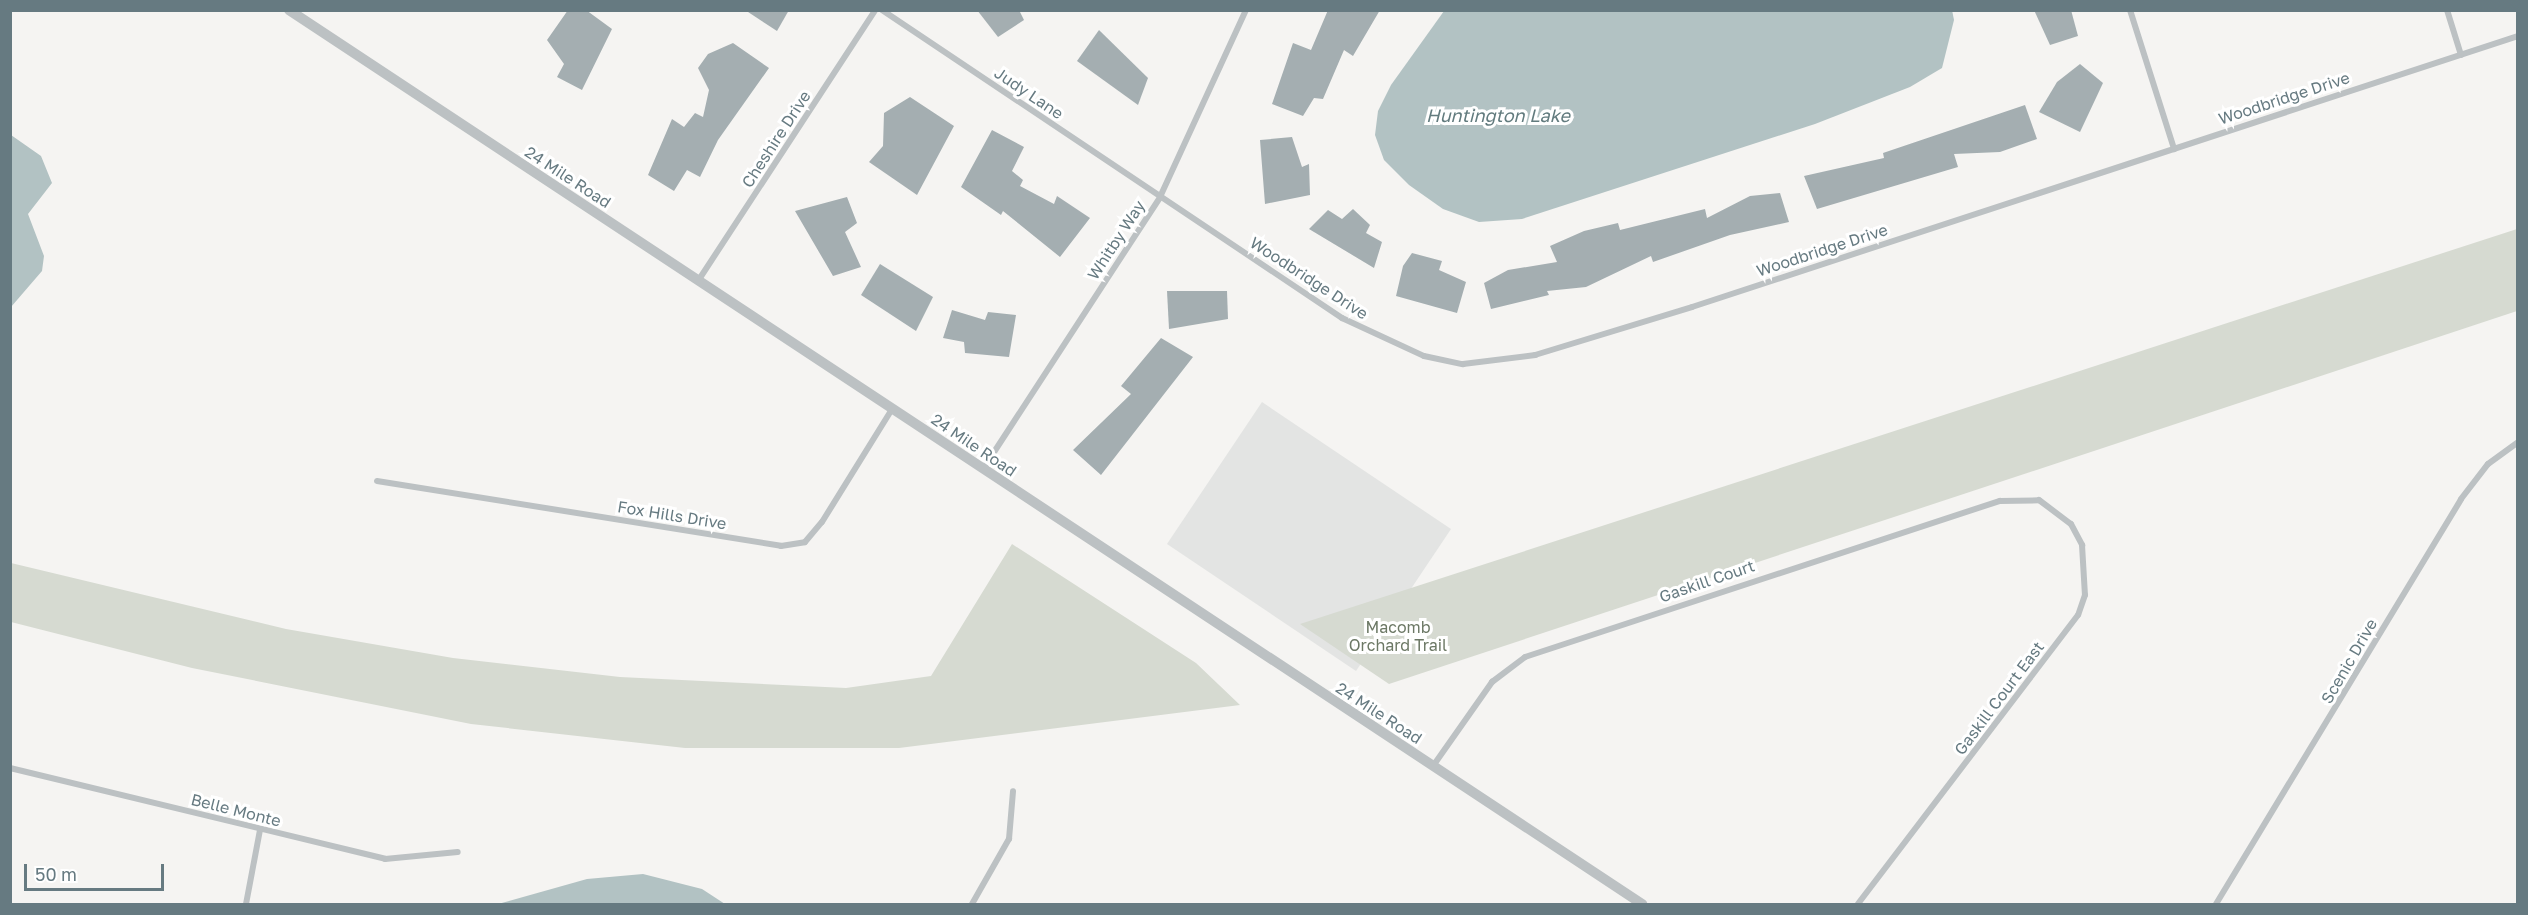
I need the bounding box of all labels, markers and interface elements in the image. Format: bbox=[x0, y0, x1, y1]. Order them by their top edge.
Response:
street label: Judy Lane bbox=[991, 63, 1067, 123]
street label: Woodbridge Drive bbox=[2216, 68, 2352, 128]
street label: Cheshire Drive bbox=[738, 87, 814, 191]
water label: Huntington Lake bbox=[1426, 104, 1570, 126]
street label: 24 Mile Road bbox=[521, 142, 615, 212]
street label: Whitby Way bbox=[1083, 197, 1149, 283]
street label: Woodbridge Drive bbox=[1754, 220, 1890, 280]
street label: Woodbridge Drive bbox=[1246, 233, 1372, 323]
street label: 24 Mile Road bbox=[928, 409, 1020, 481]
street label: Fox Hills Drive bbox=[616, 497, 728, 533]
street label: Gaskill Court bbox=[1657, 556, 1757, 606]
street label: Scenic Drive bbox=[2317, 615, 2381, 707]
park label: Macomb Orchard Trail bbox=[1349, 617, 1447, 655]
street label: Gaskill Court East bbox=[1950, 638, 2048, 758]
street label: 24 Mile Road bbox=[1332, 678, 1426, 748]
street label: Belle Monte bbox=[189, 790, 283, 830]
scale bar bbox=[27, 852, 166, 890]
text: 50 m bbox=[35, 863, 77, 885]

